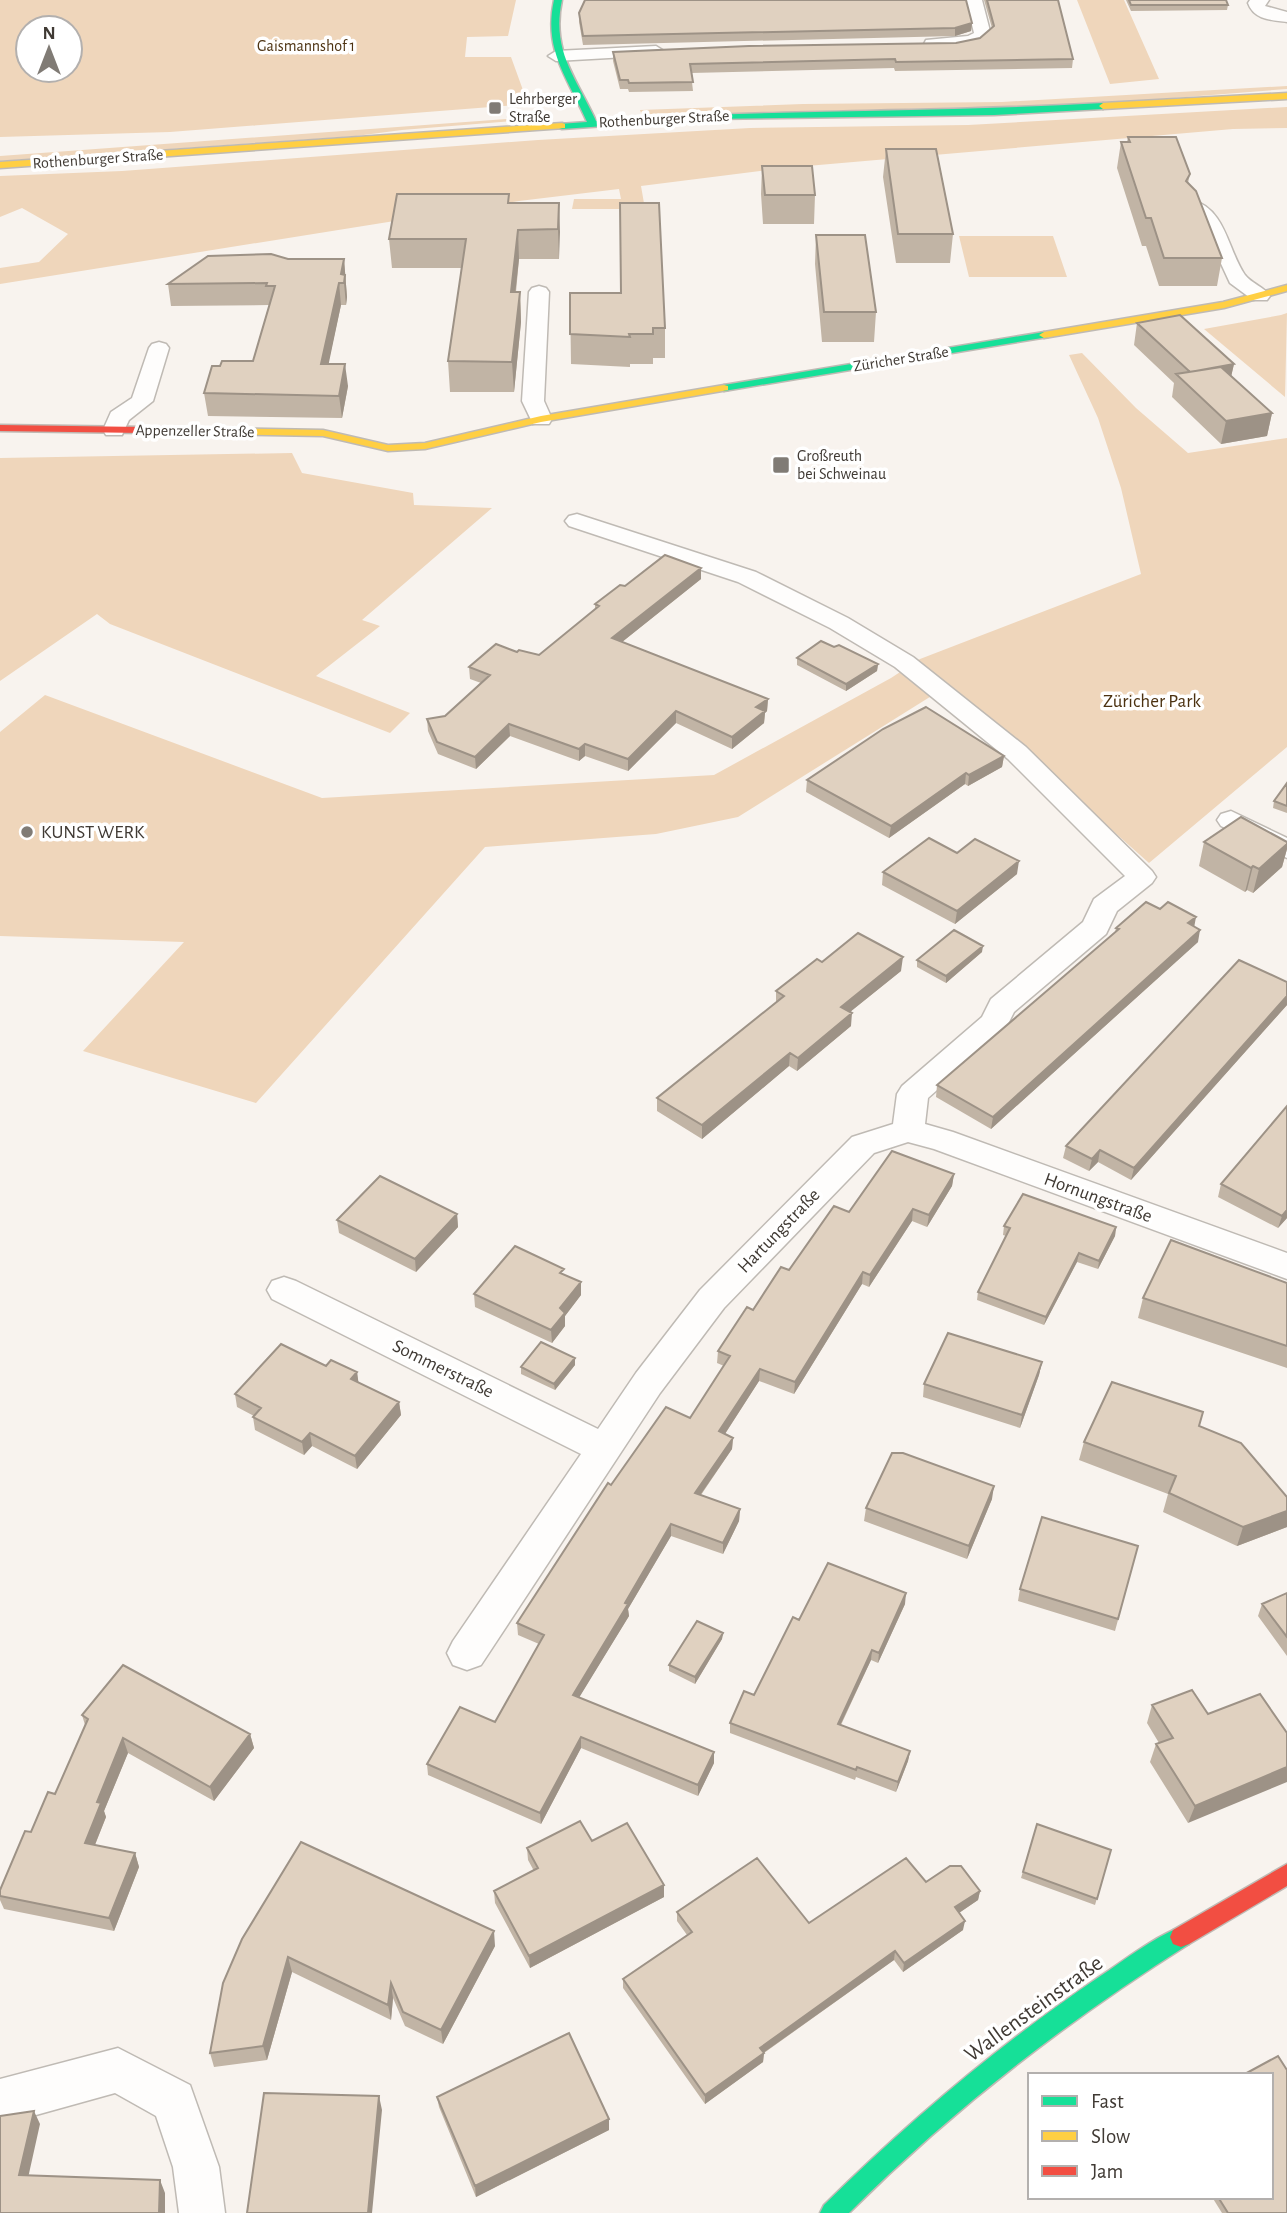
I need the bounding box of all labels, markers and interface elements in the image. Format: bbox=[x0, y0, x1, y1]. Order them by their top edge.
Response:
north arrow bbox=[14, 14, 84, 84]
text: N bbox=[42, 24, 56, 43]
park label: Gaismannshof 1 bbox=[257, 38, 355, 54]
place label: Lehrberger Straße bbox=[509, 91, 578, 125]
marker: Lehrberger Straße bbox=[487, 100, 503, 116]
street label: Rothenburger Straße bbox=[598, 108, 730, 130]
street label: Rothenburger Straße bbox=[32, 146, 164, 172]
street label: Züricher Straße bbox=[852, 344, 950, 374]
street label: Appenzeller Straße bbox=[135, 422, 255, 440]
place label: Großreuth bei Schweinau bbox=[797, 448, 886, 482]
marker: Großreuth bei Schweinau bbox=[771, 455, 791, 475]
park label: Züricher Park bbox=[1103, 692, 1201, 711]
place label: KUNST WERK bbox=[41, 823, 145, 842]
marker: KUNST WERK bbox=[19, 824, 35, 840]
street label: Hornungstraße bbox=[1041, 1170, 1155, 1226]
street label: Hartungstraße bbox=[734, 1185, 824, 1277]
street label: Sommerstraße bbox=[389, 1336, 497, 1402]
street label: Wallensteinstraße bbox=[961, 1951, 1107, 2067]
legend bbox=[1028, 2073, 1273, 2199]
text: Fast bbox=[1091, 2091, 1124, 2112]
text: Slow bbox=[1091, 2126, 1130, 2147]
text: Jam bbox=[1091, 2161, 1123, 2182]

